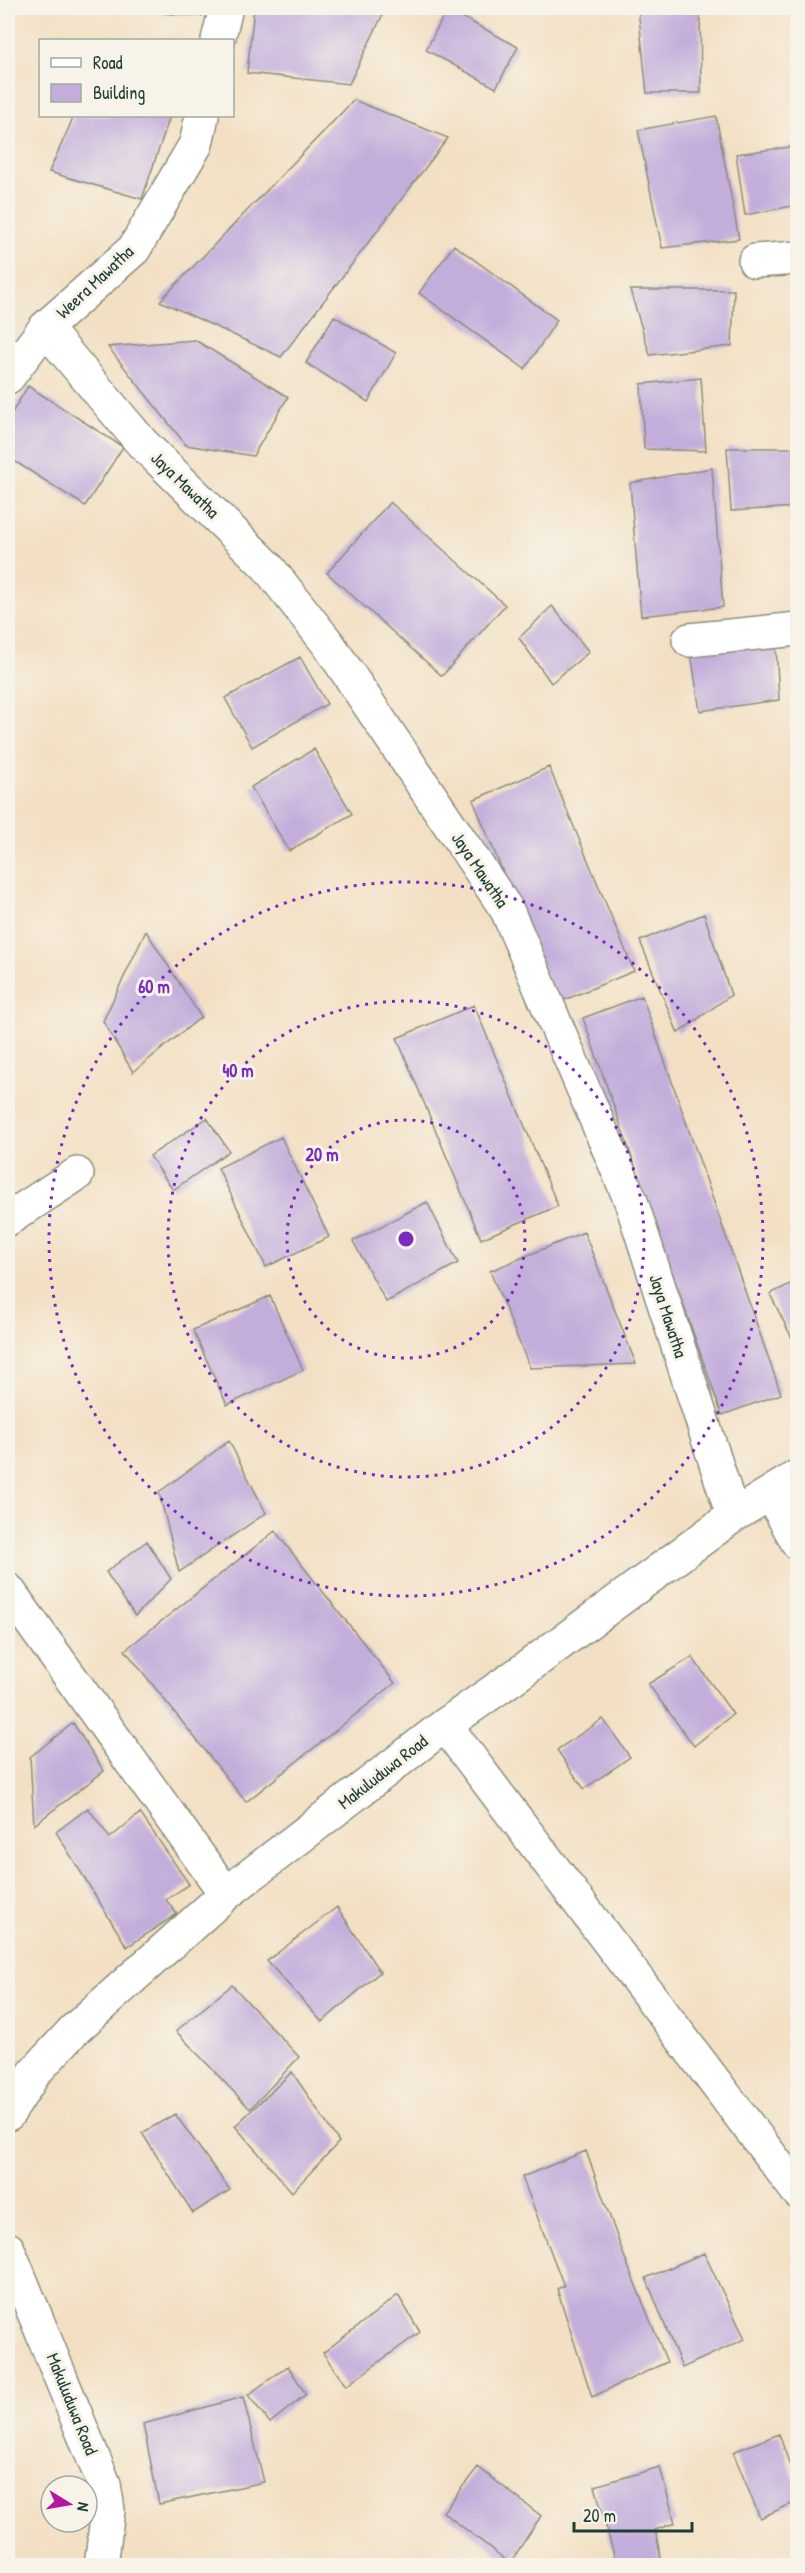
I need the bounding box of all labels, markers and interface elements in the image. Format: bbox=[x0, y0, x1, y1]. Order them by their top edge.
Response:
legend bbox=[39, 39, 234, 117]
text: Road bbox=[93, 50, 123, 75]
text: Building bbox=[93, 80, 145, 105]
street label: Weera Mawatha bbox=[50, 239, 139, 324]
street label: Jaya Mawatha bbox=[146, 446, 225, 524]
street label: Jaya Mawatha bbox=[446, 827, 515, 913]
text: 60 m bbox=[138, 974, 170, 999]
text: 40 m bbox=[222, 1058, 254, 1083]
text: 20 m bbox=[306, 1142, 338, 1167]
centre of rings bbox=[396, 1229, 416, 1249]
street label: Jaya Mawatha bbox=[643, 1271, 694, 1361]
street label: Makuluduwa Road bbox=[333, 1729, 433, 1815]
street label: Makuluduwa Road bbox=[41, 2349, 104, 2458]
north arrow bbox=[39, 2474, 99, 2534]
scale bar bbox=[574, 2495, 692, 2533]
text: N bbox=[72, 2501, 95, 2514]
text: 20 m bbox=[583, 2503, 616, 2528]

